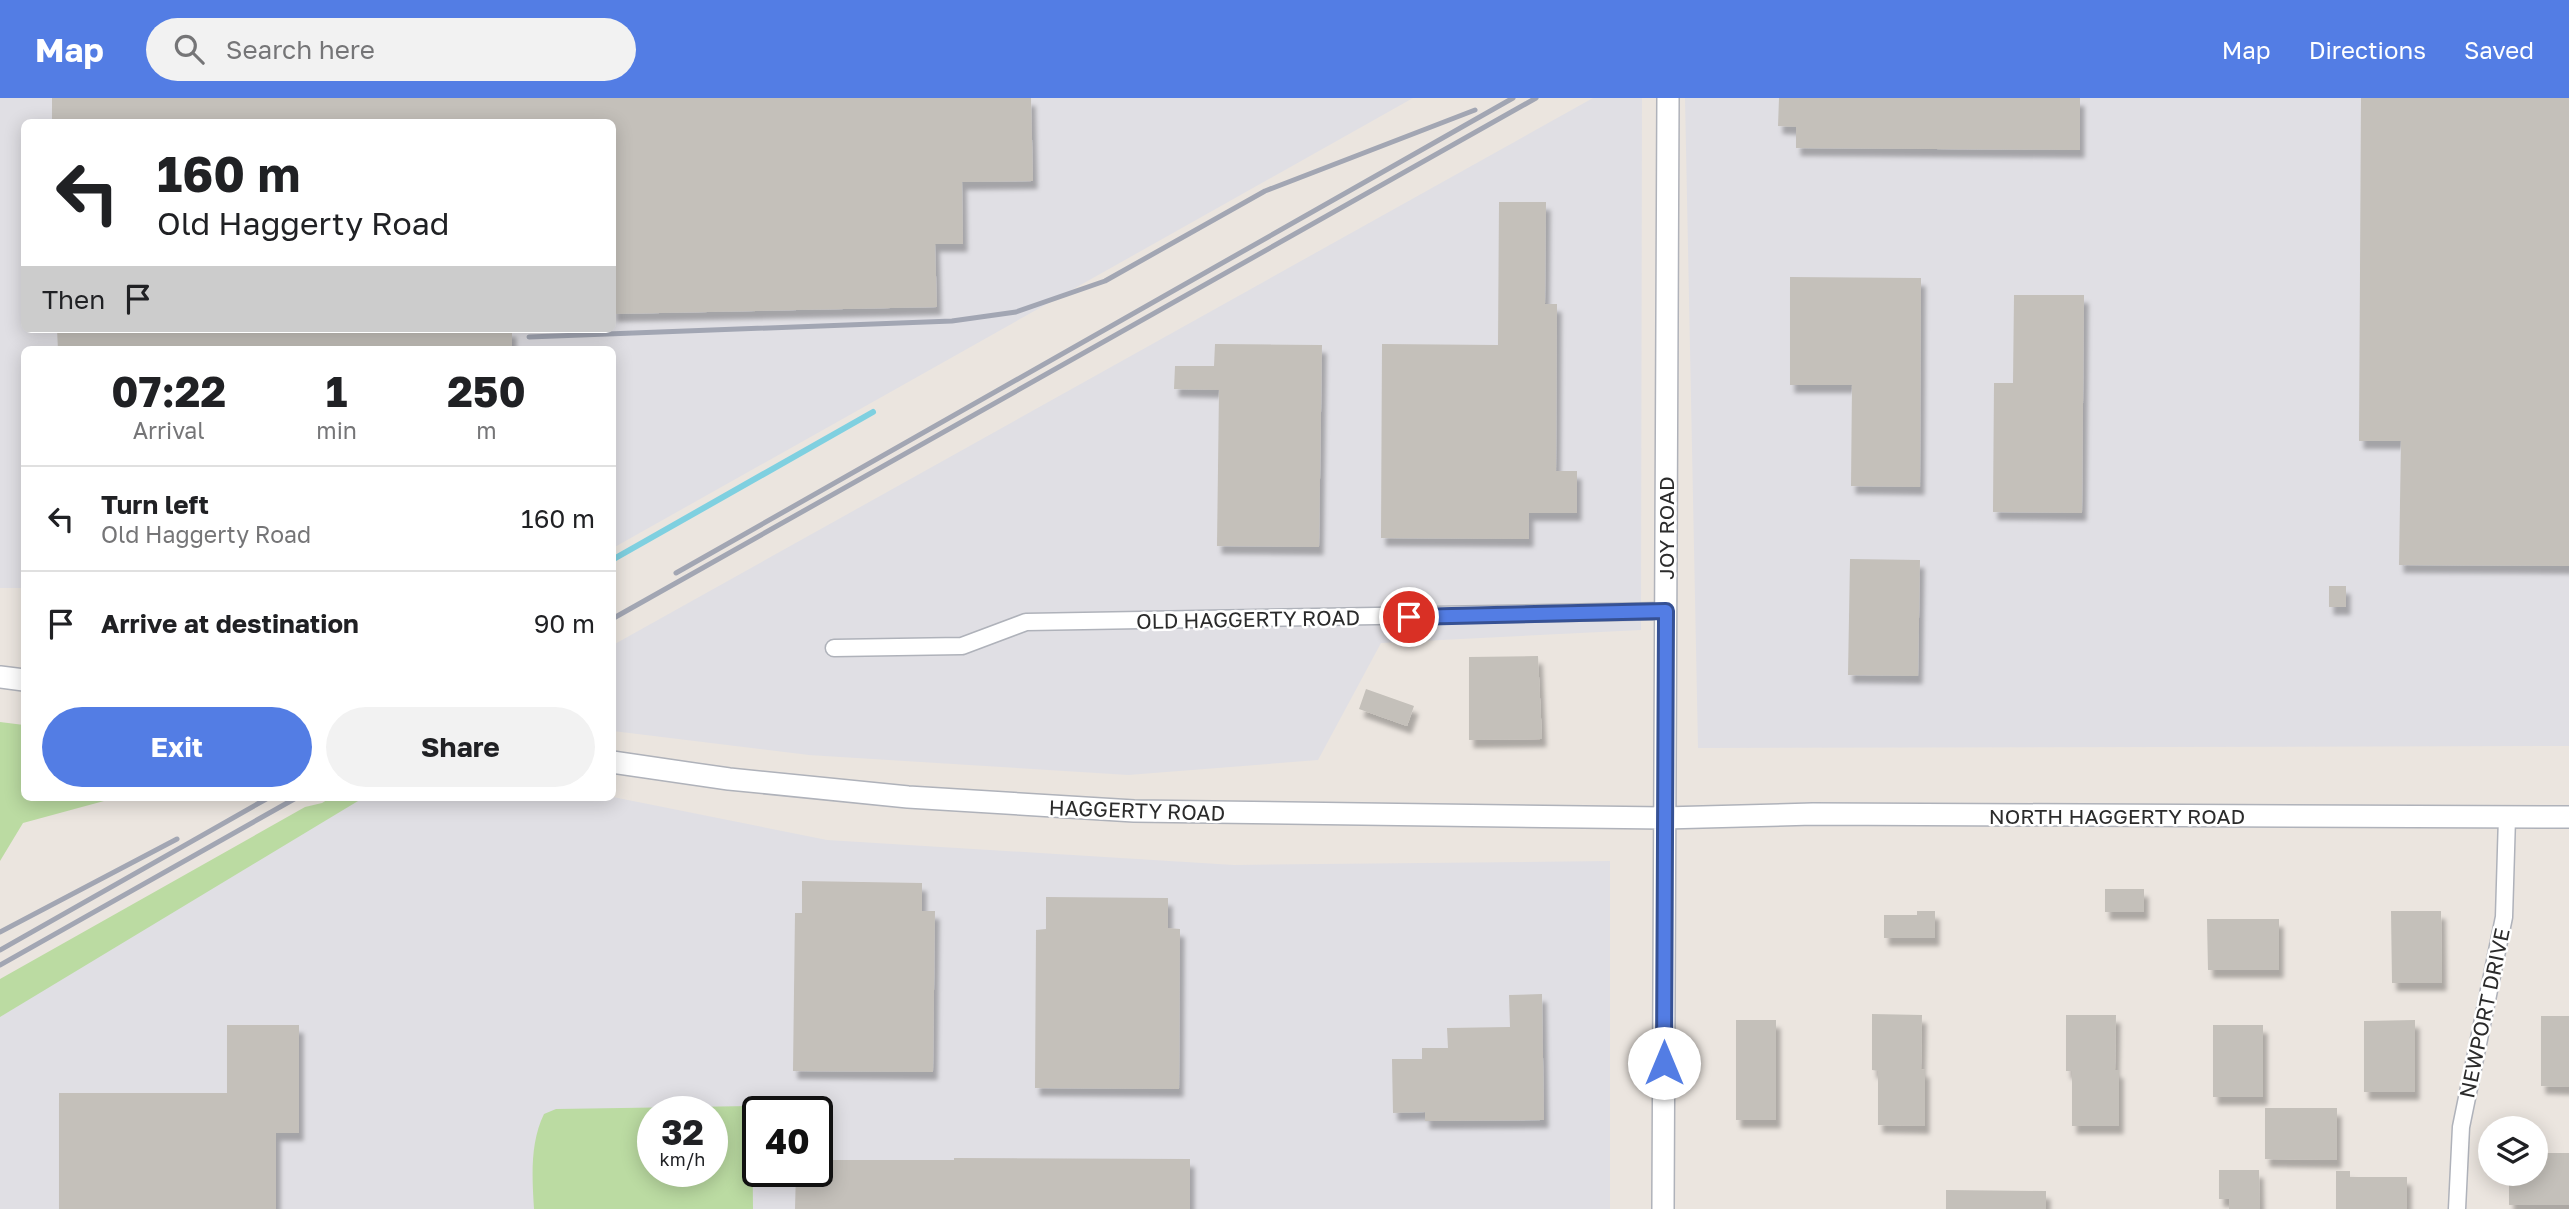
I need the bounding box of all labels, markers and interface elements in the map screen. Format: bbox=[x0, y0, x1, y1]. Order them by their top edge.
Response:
search box bbox=[146, 18, 636, 81]
text: Map bbox=[35, 30, 104, 69]
icon: search bbox=[170, 30, 208, 68]
text: Search here bbox=[226, 34, 375, 65]
text: Map bbox=[2222, 35, 2271, 64]
text: Directions bbox=[2309, 35, 2426, 64]
text: Saved bbox=[2464, 35, 2534, 64]
text: 160 m bbox=[157, 144, 300, 203]
icon: left bbox=[42, 147, 133, 238]
text: Old Haggerty Road bbox=[157, 204, 449, 242]
icon: arrive bbox=[119, 280, 157, 318]
text: Then bbox=[42, 284, 105, 315]
text: 07:22 bbox=[111, 366, 226, 416]
text: 1 bbox=[326, 366, 347, 416]
text: 250 bbox=[447, 366, 526, 416]
text: Arrival bbox=[133, 416, 205, 444]
text: min bbox=[316, 416, 357, 444]
text: m bbox=[476, 416, 497, 444]
street label: JOY ROAD bbox=[1653, 476, 1679, 580]
text: Turn left bbox=[101, 489, 209, 520]
icon: left bbox=[42, 500, 80, 538]
text: 160 m bbox=[521, 503, 595, 534]
text: Old Haggerty Road bbox=[101, 520, 311, 548]
pin bbox=[1379, 587, 1439, 647]
icon: arrive bbox=[1390, 598, 1428, 636]
street label: OLD HAGGERTY ROAD bbox=[1136, 604, 1360, 634]
icon: arrive bbox=[42, 605, 80, 643]
text: Arrive at destination bbox=[101, 608, 359, 639]
text: 90 m bbox=[534, 608, 595, 639]
button: Exit bbox=[42, 707, 312, 787]
button: Share bbox=[326, 707, 595, 787]
street label: HAGGERTY ROAD bbox=[1048, 794, 1226, 826]
street label: NORTH HAGGERTY ROAD bbox=[1989, 803, 2245, 829]
street label: NEWPORT DRIVE bbox=[2453, 926, 2515, 1100]
position arrow bbox=[1627, 1026, 1701, 1100]
speed limit sign: 40 bbox=[742, 1096, 833, 1187]
text: 32 bbox=[661, 1111, 704, 1153]
map controls bbox=[2478, 1116, 2548, 1186]
button: layers bbox=[2478, 1116, 2548, 1186]
text: km/h bbox=[660, 1148, 705, 1170]

